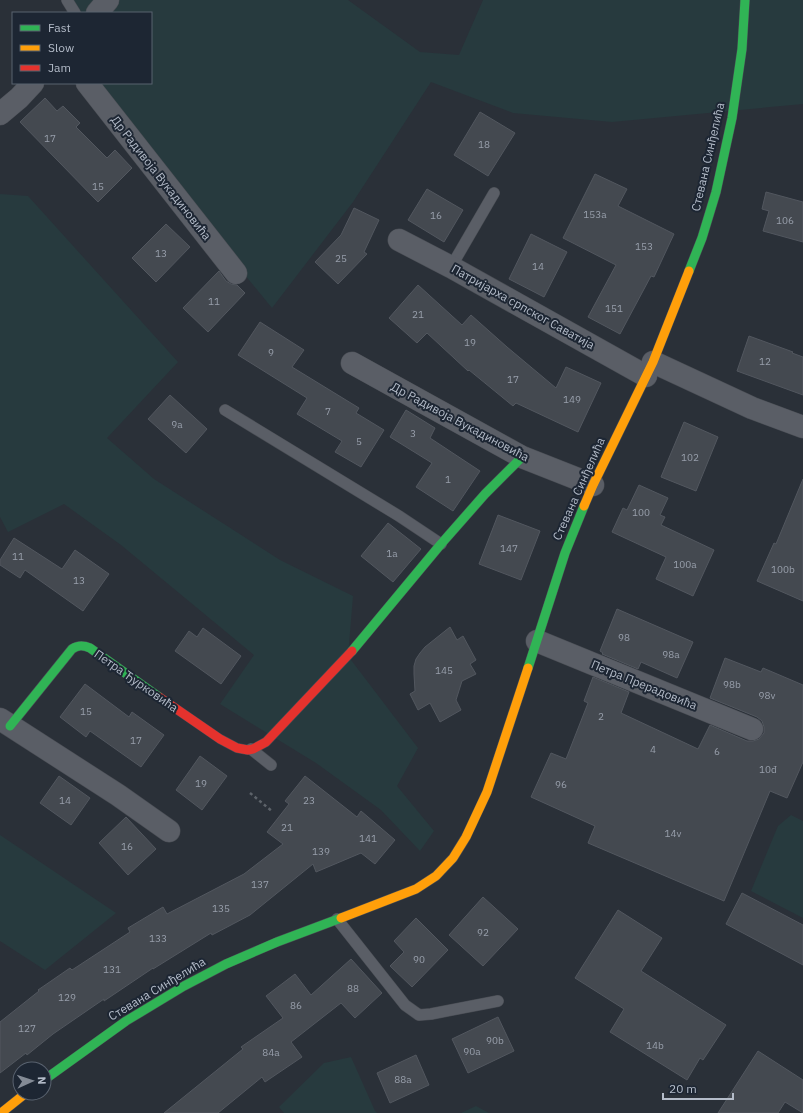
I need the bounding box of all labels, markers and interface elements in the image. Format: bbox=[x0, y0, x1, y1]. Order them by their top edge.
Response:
legend bbox=[12, 12, 152, 84]
text: Fast bbox=[48, 20, 71, 35]
text: Slow bbox=[48, 40, 74, 55]
text: Jam bbox=[48, 60, 71, 75]
street label: Стевана Синђелића bbox=[688, 101, 727, 213]
street label: Др Радивоја Вукадиновића bbox=[108, 112, 215, 243]
house number: 17 bbox=[44, 132, 56, 145]
house number: 18 bbox=[478, 138, 490, 151]
house number: 15 bbox=[92, 180, 104, 193]
house number: 153a bbox=[583, 208, 607, 221]
house number: 16 bbox=[430, 209, 442, 222]
house number: 106 bbox=[776, 214, 794, 227]
house number: 153 bbox=[635, 240, 653, 253]
house number: 13 bbox=[155, 247, 167, 260]
house number: 25 bbox=[335, 252, 347, 265]
house number: 14 bbox=[532, 260, 544, 273]
street label: Патријарха српског Саватија bbox=[449, 261, 598, 353]
house number: 11 bbox=[208, 295, 220, 308]
house number: 151 bbox=[605, 302, 623, 315]
house number: 21 bbox=[412, 308, 424, 321]
house number: 19 bbox=[464, 336, 476, 349]
house number: 9 bbox=[268, 346, 274, 359]
house number: 12 bbox=[759, 355, 771, 368]
house number: 17 bbox=[507, 373, 519, 386]
street label: Др Радивоја Вукадиновића bbox=[389, 379, 532, 465]
house number: 149 bbox=[563, 393, 581, 406]
house number: 7 bbox=[325, 405, 331, 418]
house number: 9a bbox=[171, 418, 183, 431]
house number: 3 bbox=[410, 427, 416, 440]
house number: 5 bbox=[356, 435, 362, 448]
street label: Стевана Синђелића bbox=[549, 435, 608, 543]
house number: 102 bbox=[681, 451, 699, 464]
house number: 1 bbox=[445, 473, 451, 486]
house number: 100 bbox=[632, 506, 650, 519]
house number: 147 bbox=[500, 542, 518, 555]
house number: 1a bbox=[386, 547, 398, 560]
house number: 11 bbox=[12, 550, 24, 563]
house number: 100a bbox=[673, 558, 697, 571]
house number: 100b bbox=[771, 563, 795, 576]
house number: 13 bbox=[73, 574, 85, 587]
house number: 98 bbox=[618, 631, 630, 644]
street label: Петра Ђурковића bbox=[91, 646, 182, 715]
house number: 98a bbox=[662, 648, 680, 661]
street label: Петра Прерадовића bbox=[589, 656, 700, 713]
house number: 145 bbox=[435, 664, 453, 677]
house number: 98b bbox=[723, 678, 741, 691]
house number: 98v bbox=[759, 689, 776, 702]
house number: 15 bbox=[80, 705, 92, 718]
house number: 2 bbox=[598, 710, 604, 723]
house number: 17 bbox=[130, 734, 142, 747]
house number: 4 bbox=[650, 743, 656, 756]
house number: 6 bbox=[714, 745, 720, 758]
house number: 10đ bbox=[759, 763, 777, 776]
house number: 19 bbox=[195, 777, 207, 790]
house number: 96 bbox=[555, 778, 567, 791]
house number: 14 bbox=[59, 794, 71, 807]
house number: 23 bbox=[303, 794, 315, 807]
house number: 21 bbox=[281, 821, 293, 834]
house number: 14v bbox=[665, 827, 682, 840]
house number: 141 bbox=[359, 832, 377, 845]
house number: 16 bbox=[121, 840, 133, 853]
house number: 139 bbox=[312, 845, 330, 858]
house number: 137 bbox=[251, 878, 269, 891]
house number: 135 bbox=[212, 902, 230, 915]
house number: 92 bbox=[477, 926, 489, 939]
house number: 133 bbox=[149, 932, 167, 945]
street label: Стевана Синђелића bbox=[105, 953, 209, 1024]
house number: 90 bbox=[413, 953, 425, 966]
house number: 131 bbox=[103, 963, 121, 976]
house number: 88 bbox=[347, 982, 359, 995]
house number: 129 bbox=[58, 991, 76, 1004]
house number: 86 bbox=[290, 999, 302, 1012]
house number: 127 bbox=[18, 1022, 36, 1035]
house number: 90b bbox=[486, 1034, 504, 1047]
house number: 14b bbox=[646, 1039, 664, 1052]
house number: 90a bbox=[463, 1045, 481, 1058]
house number: 84a bbox=[262, 1046, 280, 1059]
north arrow bbox=[12, 1061, 52, 1101]
house number: 88a bbox=[394, 1073, 412, 1086]
scale bar bbox=[663, 1075, 733, 1101]
text: N bbox=[35, 1076, 49, 1085]
text: 20 m bbox=[669, 1081, 697, 1096]

